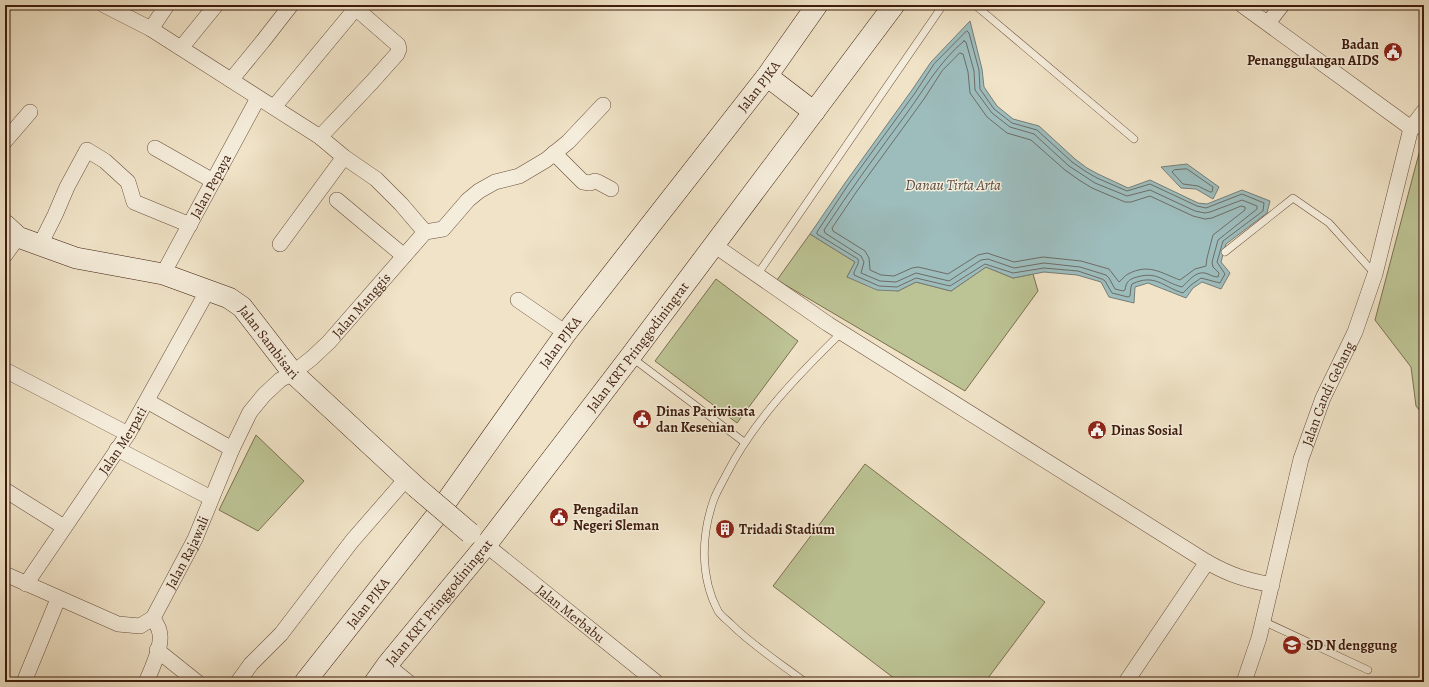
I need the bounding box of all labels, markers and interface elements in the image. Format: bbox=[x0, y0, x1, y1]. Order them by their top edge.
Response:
place label: Badan Penanggulangan AIDS bbox=[1247, 35, 1379, 70]
public building icon: Badan Penanggulangan AIDS bbox=[1382, 41, 1404, 63]
street label: Jalan PJKA bbox=[733, 56, 785, 116]
street label: Jalan Pepaya bbox=[186, 150, 236, 222]
water label: Danau Tirta Arta bbox=[905, 175, 1001, 195]
street label: Jalan Manggis bbox=[328, 269, 395, 342]
street label: Jalan KRT Pringgodiningrat bbox=[582, 278, 694, 416]
street label: Jalan Sambisari bbox=[234, 301, 303, 384]
street label: Jalan PJKA bbox=[535, 312, 586, 372]
street label: Jalan Candi Gebang bbox=[1297, 338, 1359, 449]
place label: Dinas Pariwisata dan Kesenian bbox=[656, 402, 755, 437]
street label: Jalan Merpati bbox=[94, 403, 151, 478]
public building icon: Dinas Pariwisata dan Kesenian bbox=[631, 408, 653, 430]
public building icon: Dinas Sosial bbox=[1086, 419, 1108, 441]
place label: Dinas Sosial bbox=[1111, 421, 1183, 440]
place label: Pengadilan Negeri Sleman bbox=[573, 500, 659, 535]
public building icon: Pengadilan Negeri Sleman bbox=[548, 506, 570, 528]
street label: Jalan Rajawali bbox=[161, 513, 213, 592]
building icon: Tridadi Stadium bbox=[714, 518, 736, 540]
place label: Tridadi Stadium bbox=[739, 520, 835, 539]
street label: Jalan KRT Pringgodiningrat bbox=[381, 535, 497, 670]
street label: Jalan PJKA bbox=[342, 573, 395, 632]
street label: Jalan Merbabu bbox=[532, 580, 609, 647]
school or university icon: SD N denggung bbox=[1281, 634, 1303, 656]
place label: SD N denggung bbox=[1306, 636, 1398, 655]

